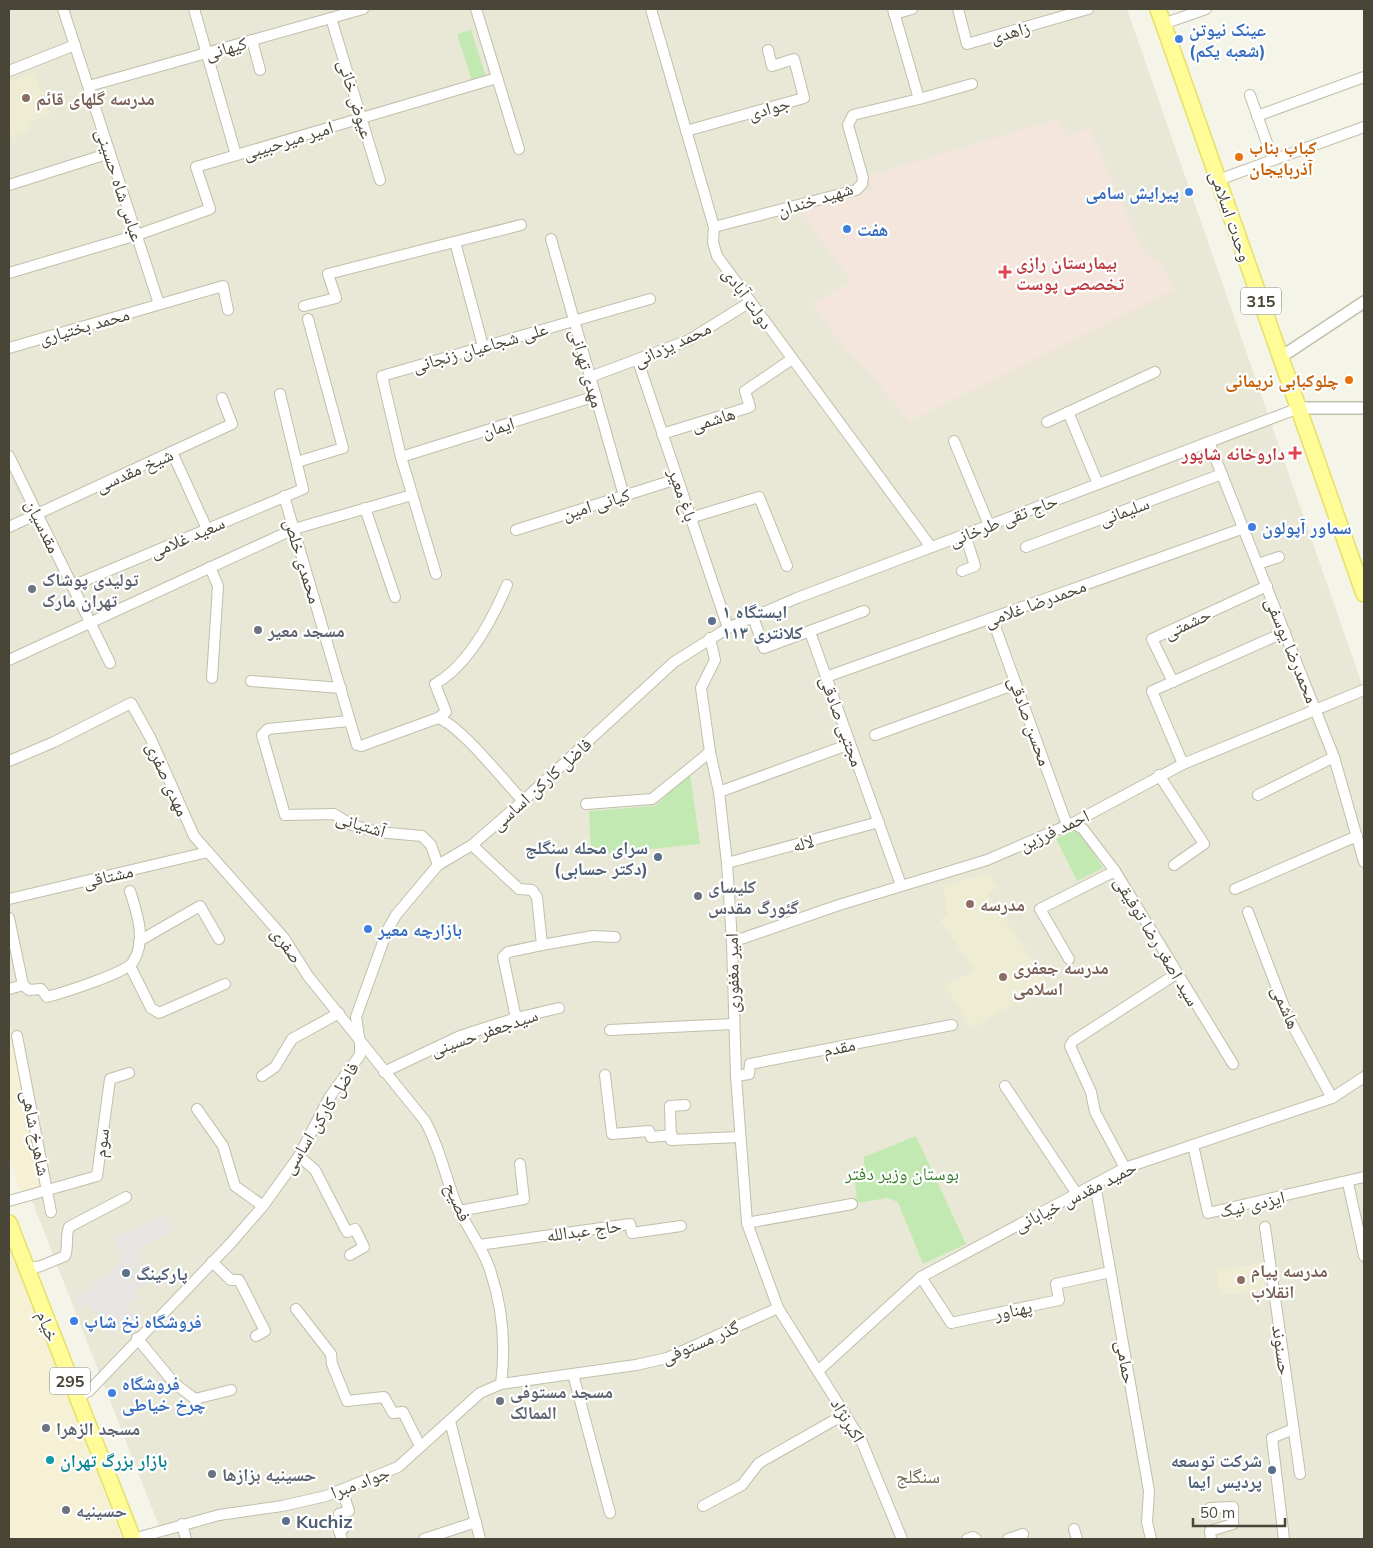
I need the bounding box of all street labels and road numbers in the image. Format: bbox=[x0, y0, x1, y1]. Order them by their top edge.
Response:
street label: زاهدی bbox=[988, 15, 1032, 49]
street label: کیهانی bbox=[202, 31, 250, 65]
street label: عیوض خانی bbox=[333, 57, 379, 141]
street label: جوادی bbox=[745, 91, 793, 125]
street label: امیر میرحبیبی bbox=[240, 115, 336, 165]
street label: عباس شاه حسینی bbox=[91, 125, 149, 245]
street label: وحدت اسلامی bbox=[1205, 167, 1257, 265]
street label: شهید خندان bbox=[774, 177, 856, 221]
street label: دولت آبادی bbox=[718, 262, 778, 334]
road number: 315 bbox=[1241, 288, 1281, 314]
street label: محمد بختیاری bbox=[36, 302, 132, 350]
street label: محمد یزدانی bbox=[629, 316, 715, 372]
street label: علی شجاعیان زنجانی bbox=[410, 317, 550, 377]
street label: مهدی تهرانی bbox=[565, 326, 609, 410]
street label: هاشمی bbox=[688, 401, 738, 437]
street label: ایمان bbox=[479, 411, 517, 443]
street label: شیخ مقدسی bbox=[91, 443, 177, 498]
street label: باغ معیر bbox=[663, 465, 703, 525]
street label: کیانی امین bbox=[559, 483, 633, 525]
street label: حاج تقی طرخانی bbox=[945, 489, 1061, 552]
street label: سلیمانی bbox=[1096, 491, 1152, 531]
street label: مقدسیان bbox=[20, 495, 66, 557]
street label: سعید غلامی bbox=[146, 511, 228, 563]
street label: محمدی خلص bbox=[279, 516, 327, 606]
street label: محمدرضا غلامی bbox=[981, 574, 1089, 632]
street label: محمدرضا یوسفی bbox=[1260, 594, 1324, 706]
street label: حشمتی bbox=[1160, 602, 1214, 644]
street label: مجتبی صادقی bbox=[815, 672, 869, 770]
street label: محسن صادقی bbox=[1003, 673, 1057, 769]
street label: فاضل کارکن اساسی bbox=[486, 733, 596, 835]
street label: مهدی صفری bbox=[141, 738, 195, 820]
street label: احمد فرزین bbox=[1015, 804, 1093, 856]
street label: آشتیانی bbox=[333, 806, 389, 843]
street label: لاله bbox=[790, 829, 816, 857]
street label: مشتاقی bbox=[81, 859, 135, 893]
street label: سید اصغر رضا توفیقی bbox=[1109, 872, 1205, 1010]
street label: صفری bbox=[266, 922, 308, 968]
street label: امیر مغفوری bbox=[720, 933, 744, 1013]
street label: هاشمی bbox=[1267, 982, 1305, 1032]
street label: سیدجعفر حسینی bbox=[427, 1003, 541, 1061]
street label: مقدم bbox=[821, 1032, 858, 1063]
street label: فاضل کارکن اساسی bbox=[276, 1058, 364, 1178]
street label: شاهرخ شاهی bbox=[15, 1088, 56, 1178]
street label: سوم bbox=[88, 1127, 115, 1159]
street label: حمید مقدس خیابانی bbox=[1010, 1155, 1140, 1237]
street label: فصیح bbox=[439, 1179, 476, 1225]
street label: ایزدی نیک bbox=[1217, 1185, 1287, 1223]
street label: حاج عبدالله bbox=[545, 1213, 623, 1248]
street label: پهناور bbox=[991, 1295, 1034, 1326]
street label: خیام bbox=[31, 1307, 65, 1345]
street label: گذر مستوفی bbox=[657, 1315, 743, 1369]
street label: حسنوند bbox=[1267, 1323, 1297, 1377]
street label: حمامی bbox=[1111, 1338, 1141, 1386]
road number: 295 bbox=[50, 1368, 90, 1394]
street label: اکبرنژاد bbox=[826, 1393, 870, 1447]
street label: جواد مبرا bbox=[327, 1460, 393, 1504]

